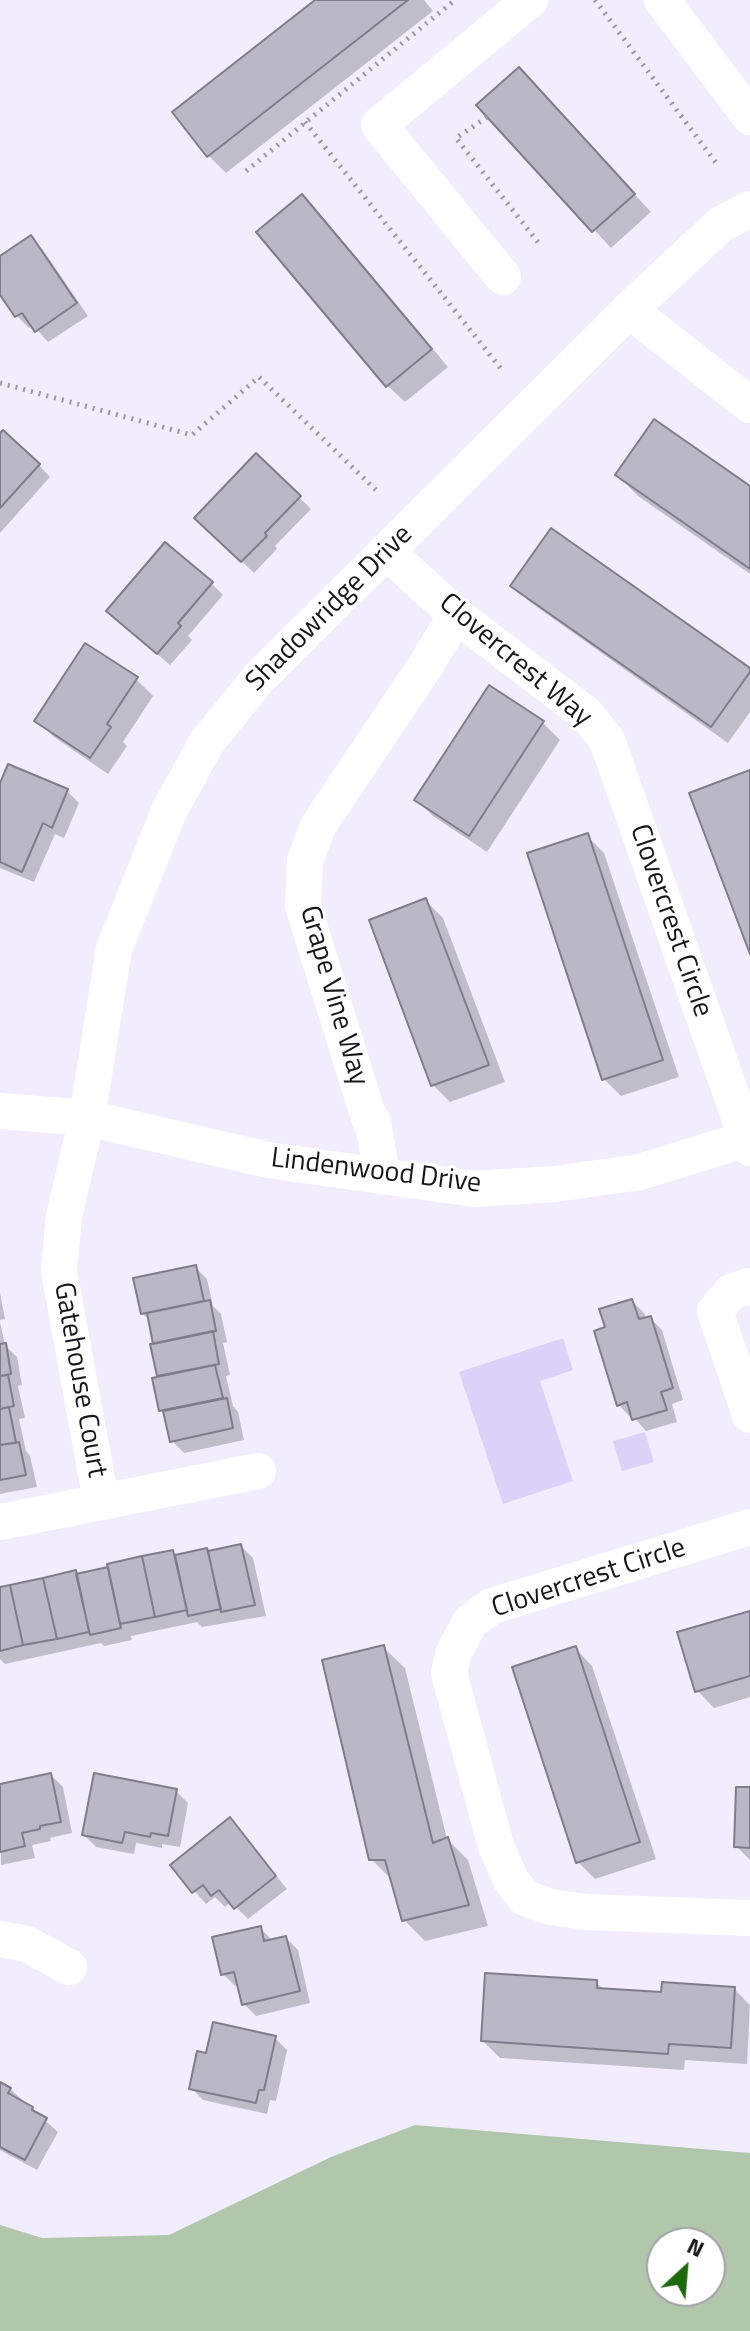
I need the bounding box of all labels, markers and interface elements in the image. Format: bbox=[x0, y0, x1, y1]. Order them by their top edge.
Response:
street label: Shadowridge Drive bbox=[240, 519, 420, 699]
street label: Clovercrest Way bbox=[432, 587, 598, 735]
street label: Clovercrest Circle bbox=[621, 820, 719, 1022]
street label: Grape Vine Way bbox=[291, 902, 375, 1090]
street label: Lindenwood Drive bbox=[269, 1142, 483, 1202]
street label: Gatehouse Court bbox=[45, 1280, 113, 1480]
street label: Clovercrest Circle bbox=[488, 1532, 690, 1626]
north arrow bbox=[646, 2227, 726, 2307]
text: N bbox=[681, 2229, 710, 2266]

